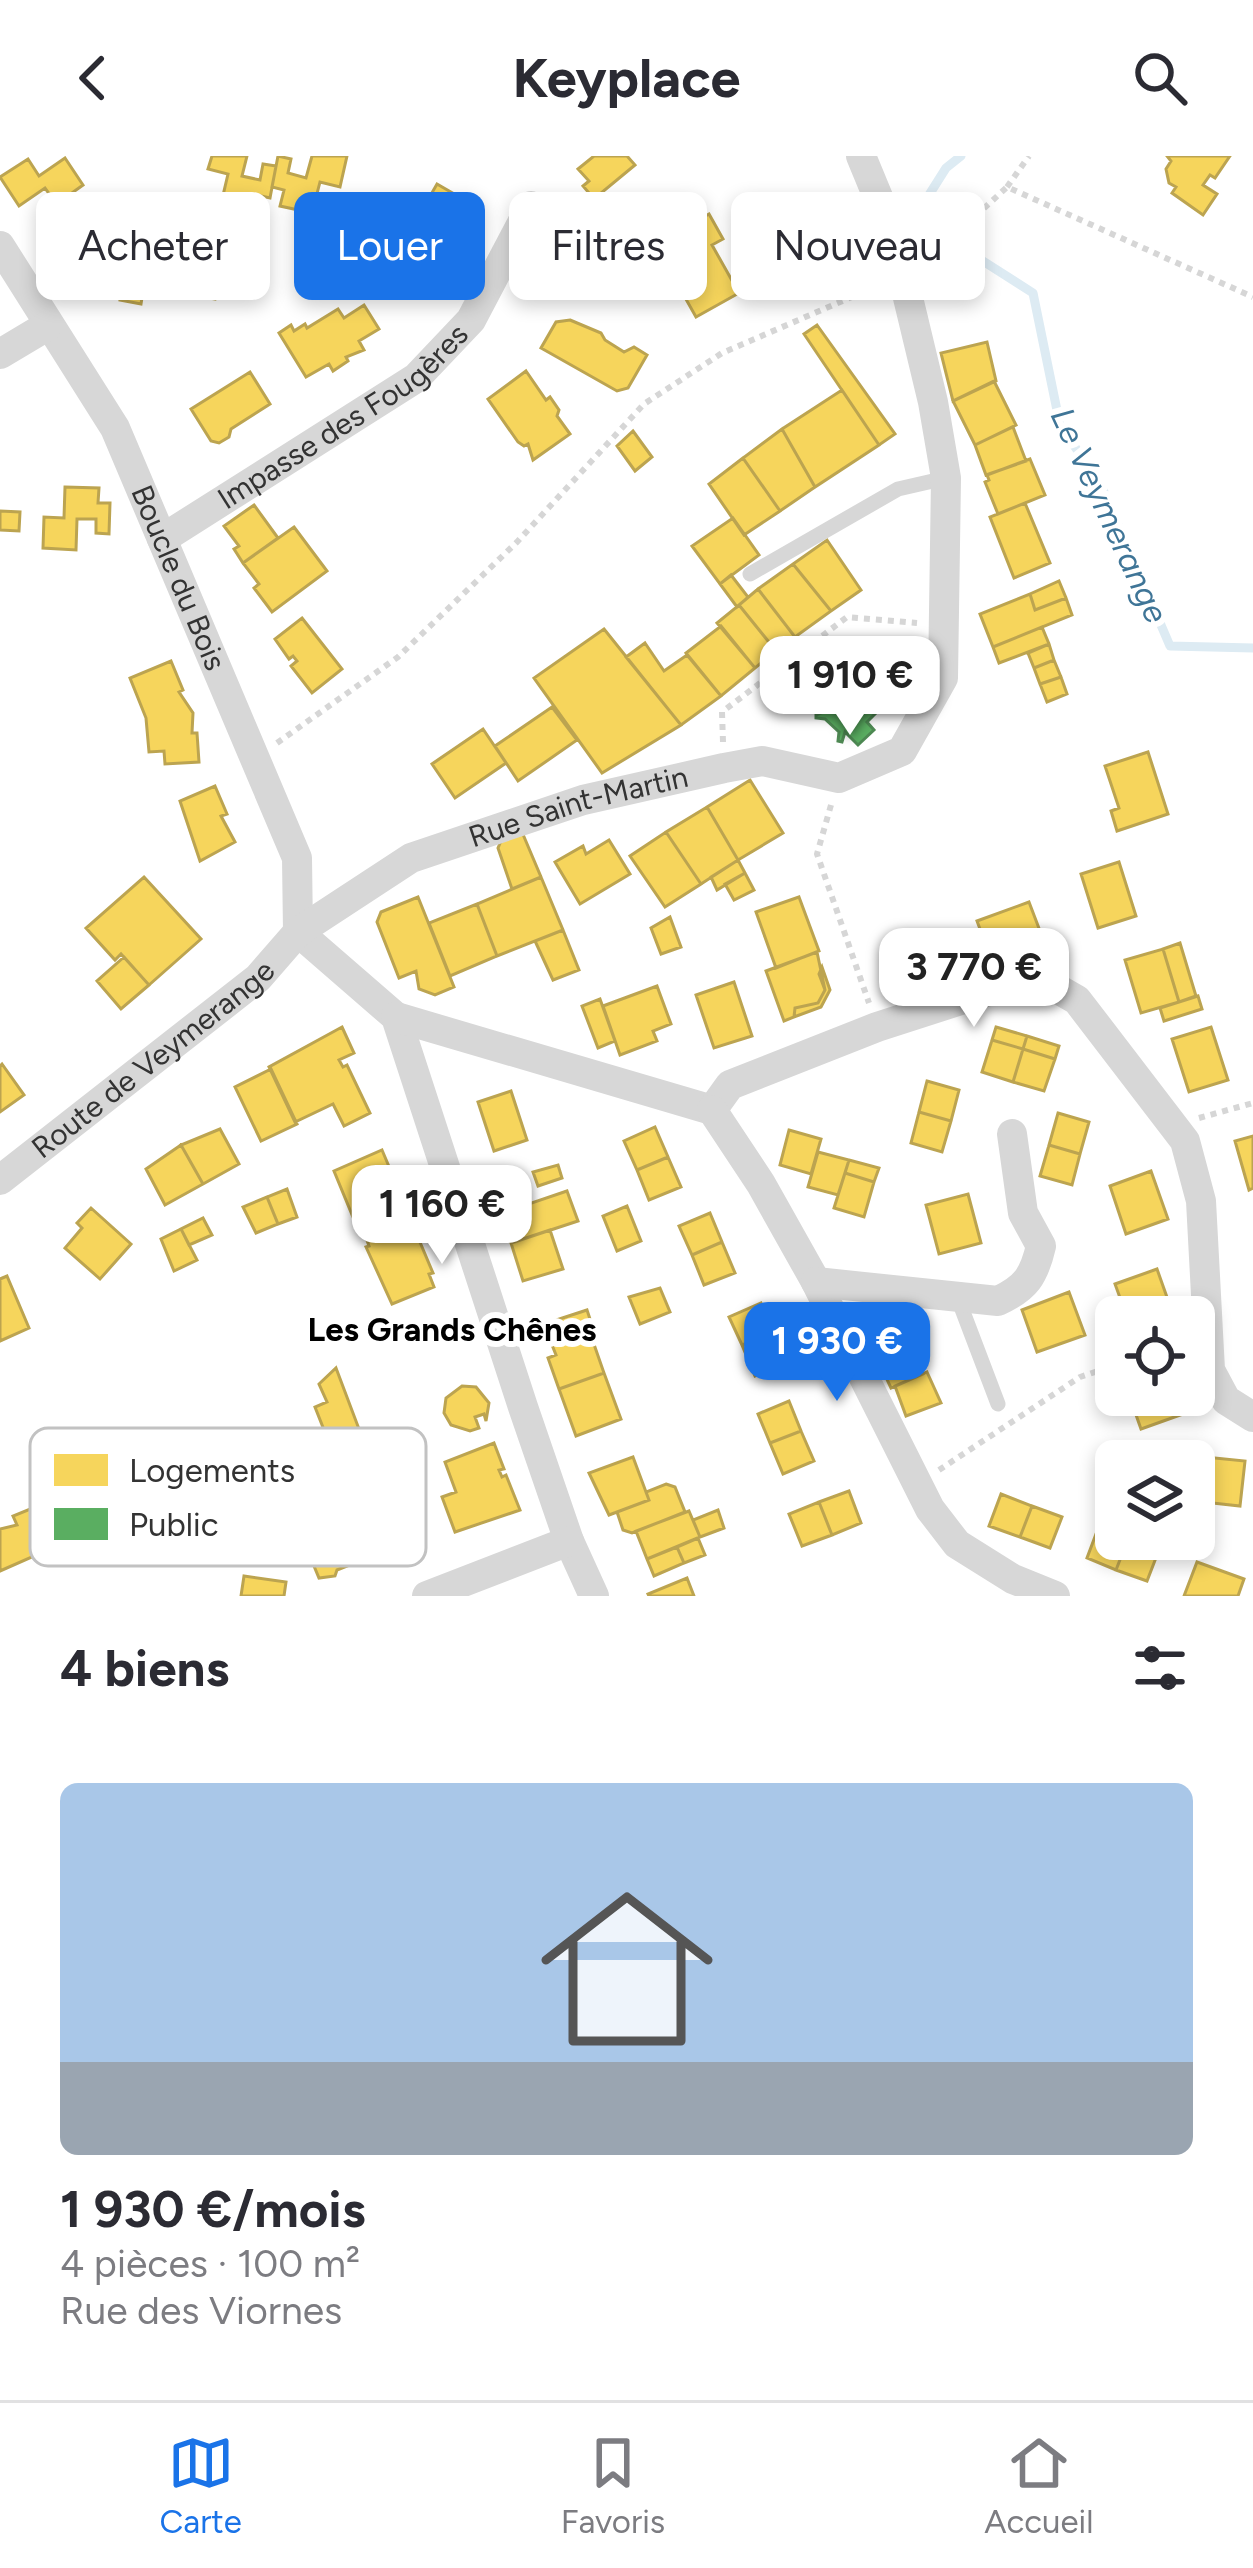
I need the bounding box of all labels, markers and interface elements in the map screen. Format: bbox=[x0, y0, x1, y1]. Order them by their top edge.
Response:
icon: back bbox=[60, 45, 126, 111]
icon: search bbox=[1127, 45, 1193, 111]
text: Keyplace bbox=[512, 46, 741, 111]
chip: Acheter bbox=[36, 192, 270, 300]
chip: Louer bbox=[294, 192, 485, 300]
chip: Filtres bbox=[509, 192, 707, 300]
chip: Nouveau bbox=[731, 192, 985, 300]
street label: Impasse des Fougères bbox=[211, 316, 476, 517]
water label: Le Veymerange bbox=[1043, 401, 1176, 629]
street label: Boucle du Bois bbox=[123, 479, 234, 676]
pin: 1 910 € bbox=[739, 636, 961, 738]
text: 1 910 € bbox=[787, 651, 913, 698]
street label: Rue Saint-Martin bbox=[464, 758, 691, 855]
pin: 3 770 € bbox=[863, 928, 1085, 1030]
text: 3 770 € bbox=[906, 943, 1042, 990]
street label: Route de Veymerange bbox=[24, 953, 283, 1166]
pin: 1 160 € bbox=[331, 1165, 553, 1267]
text: 1 160 € bbox=[379, 1180, 505, 1227]
map controls bbox=[1095, 1296, 1215, 1560]
button: locate bbox=[1095, 1296, 1215, 1416]
pin: 1 930 € bbox=[726, 1302, 948, 1404]
district label: Les Grands Chênes bbox=[308, 1310, 596, 1349]
text: 1 930 € bbox=[771, 1317, 903, 1364]
legend bbox=[30, 1428, 426, 1566]
button: layers bbox=[1095, 1440, 1215, 1560]
text: Logements bbox=[129, 1451, 295, 1490]
text: Public bbox=[129, 1505, 219, 1544]
icon: filters bbox=[1127, 1635, 1193, 1701]
text: 4 biens bbox=[60, 1638, 229, 1699]
icon: home bbox=[519, 1861, 735, 2077]
text: 1 930 €/mois bbox=[60, 2179, 366, 2240]
text: 4 pièces · 100 m² bbox=[60, 2240, 360, 2287]
text: Rue des Viornes bbox=[60, 2287, 342, 2334]
tab: Carte bbox=[160, 2430, 242, 2541]
tab: Favoris bbox=[561, 2430, 665, 2541]
tab: Accueil bbox=[984, 2430, 1093, 2541]

